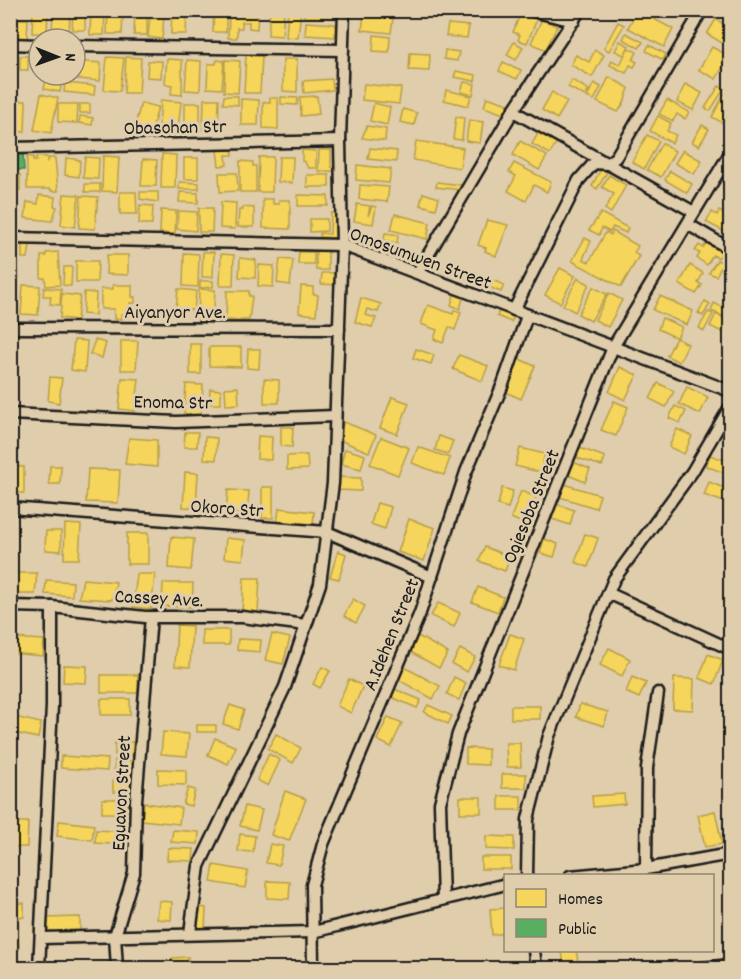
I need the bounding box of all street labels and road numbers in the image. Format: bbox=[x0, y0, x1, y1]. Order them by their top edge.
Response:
street label: Obasohan Str bbox=[123, 114, 227, 144]
street label: Omosumwen Street bbox=[345, 221, 495, 298]
street label: Aiyanyor Ave. bbox=[124, 300, 226, 328]
street label: Enoma Str bbox=[133, 389, 213, 419]
street label: Ogiesoba Street bbox=[497, 446, 568, 569]
street label: Okoro Str bbox=[189, 493, 265, 527]
street label: A.Idehen Street bbox=[358, 575, 428, 696]
street label: Cassey Ave. bbox=[114, 584, 204, 616]
street label: Eguavon Street bbox=[106, 735, 140, 852]

